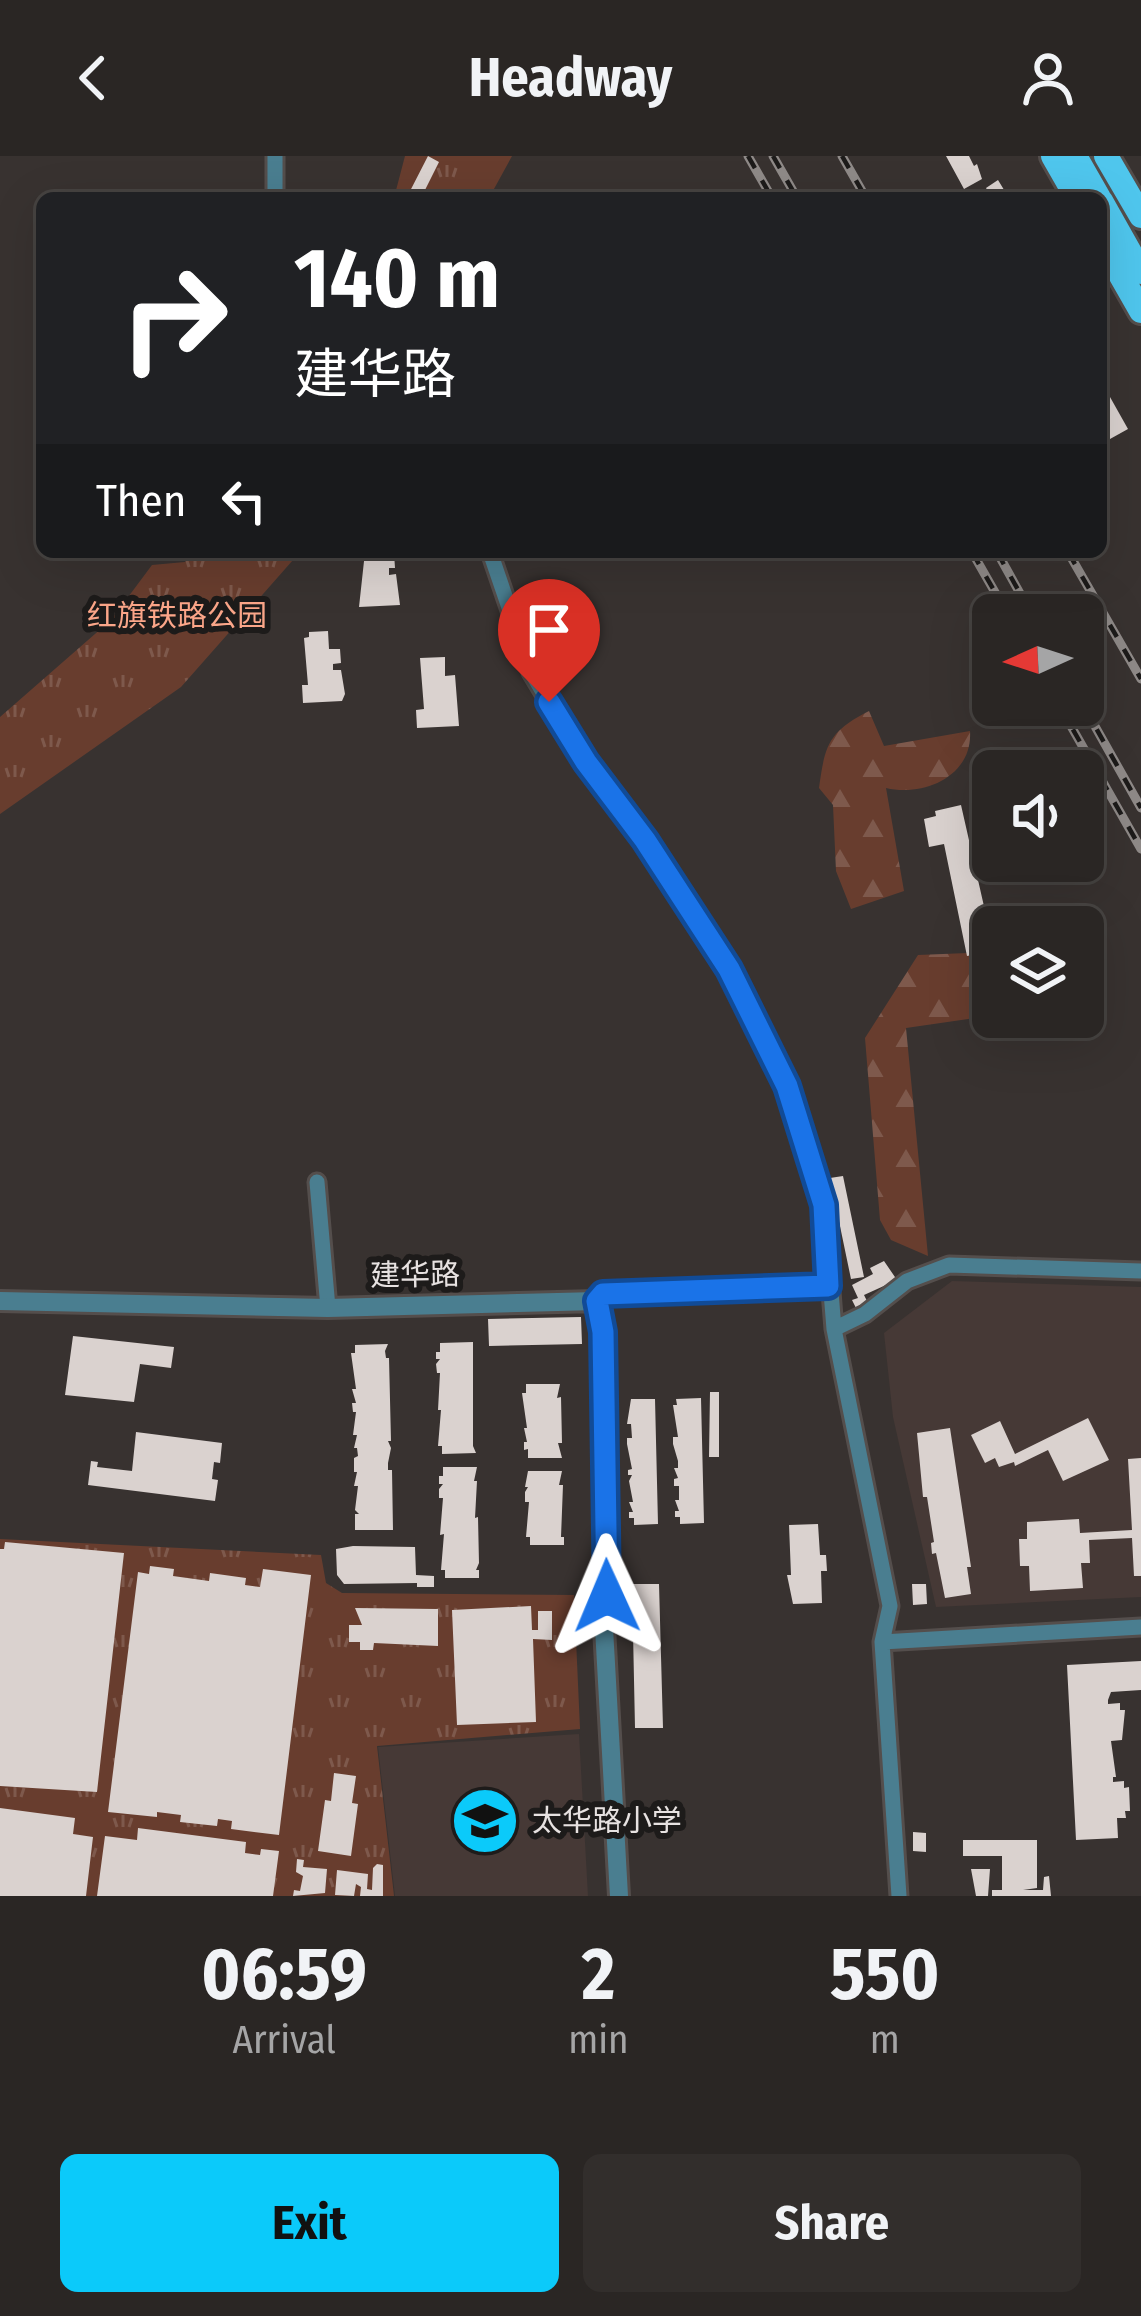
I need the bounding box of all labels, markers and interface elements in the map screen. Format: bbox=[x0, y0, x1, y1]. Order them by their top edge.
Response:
icon: back bbox=[60, 45, 126, 111]
icon: person bbox=[1015, 45, 1081, 111]
text: Headway bbox=[469, 46, 672, 110]
text: 140 m bbox=[294, 228, 500, 329]
icon: right bbox=[96, 240, 252, 396]
text: 建华路 bbox=[294, 343, 456, 407]
icon: left bbox=[211, 468, 277, 534]
text: Then bbox=[96, 474, 187, 528]
pin bbox=[498, 579, 600, 702]
north arrow bbox=[972, 594, 1104, 726]
map controls bbox=[972, 594, 1104, 1038]
icon: arrive bbox=[516, 597, 582, 663]
park label: 红旗铁路公园 bbox=[87, 598, 267, 634]
button: sound bbox=[972, 750, 1104, 882]
button: layers bbox=[972, 906, 1104, 1038]
street label: 建华路 bbox=[370, 1256, 460, 1294]
position arrow bbox=[544, 1533, 670, 1659]
school or university icon: 太华路小学 bbox=[450, 1786, 520, 1856]
place label: 太华路小学 bbox=[532, 1803, 682, 1839]
text: 06:59 bbox=[201, 1932, 367, 2018]
text: 2 bbox=[582, 1932, 615, 2018]
text: 550 bbox=[830, 1932, 940, 2018]
text: Arrival bbox=[232, 2017, 336, 2063]
text: min bbox=[568, 2017, 629, 2063]
text: m bbox=[870, 2017, 900, 2063]
button: Exit bbox=[60, 2154, 559, 2292]
button: Share bbox=[583, 2154, 1081, 2292]

